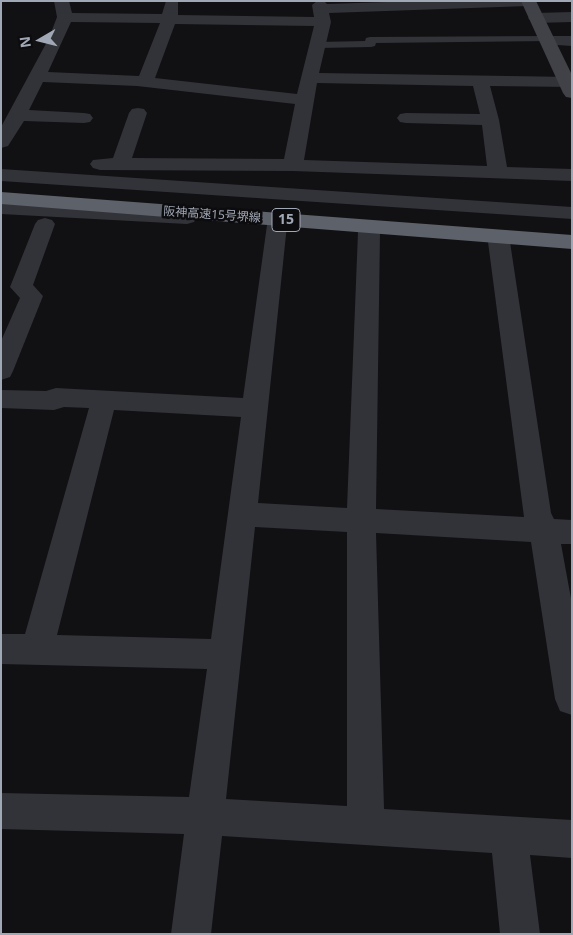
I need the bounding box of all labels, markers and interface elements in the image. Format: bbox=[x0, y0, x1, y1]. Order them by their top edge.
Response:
north arrow bbox=[15, 15, 65, 65]
text: N bbox=[14, 35, 35, 49]
street label: 阪神高速15号堺線 bbox=[163, 204, 261, 226]
road number: 15 bbox=[272, 208, 300, 232]

